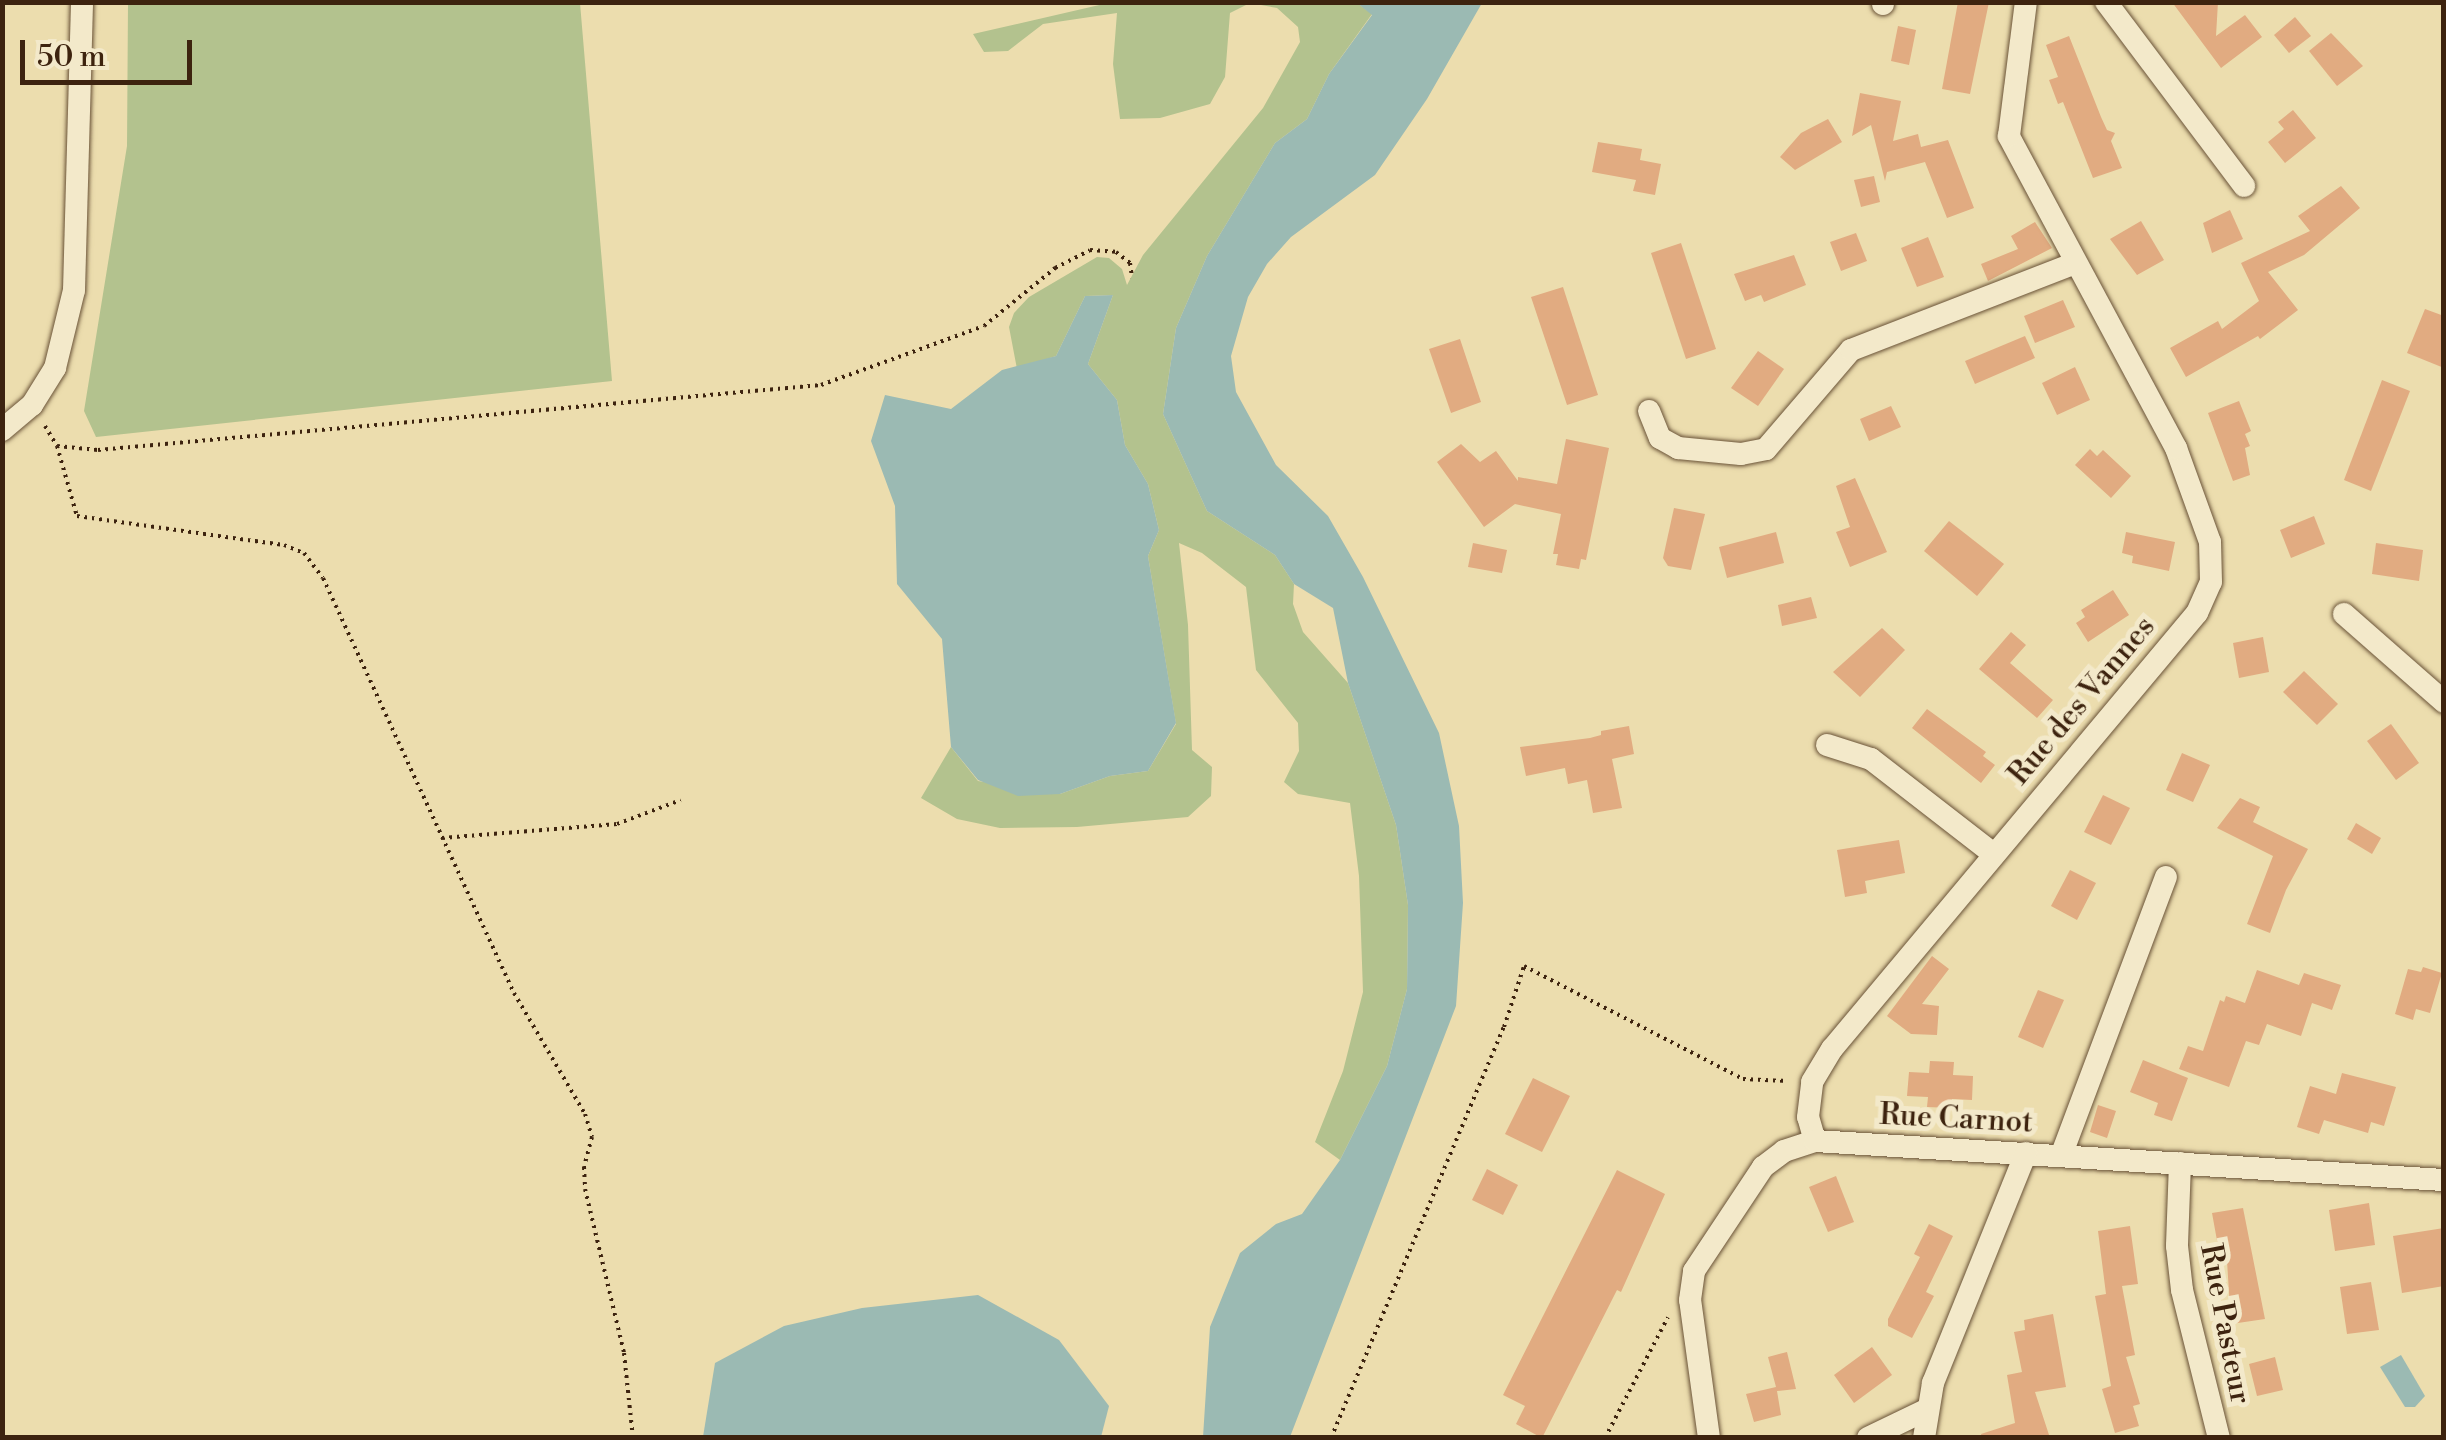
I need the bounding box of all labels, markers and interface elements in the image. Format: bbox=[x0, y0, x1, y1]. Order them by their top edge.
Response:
scale bar bbox=[25, 20, 198, 82]
text: 50 m bbox=[37, 38, 106, 76]
street label: Rue des Vannes bbox=[2001, 609, 2163, 793]
street label: Rue Carnot bbox=[1878, 1097, 2034, 1141]
street label: Rue Pasteur bbox=[2192, 1241, 2258, 1407]

